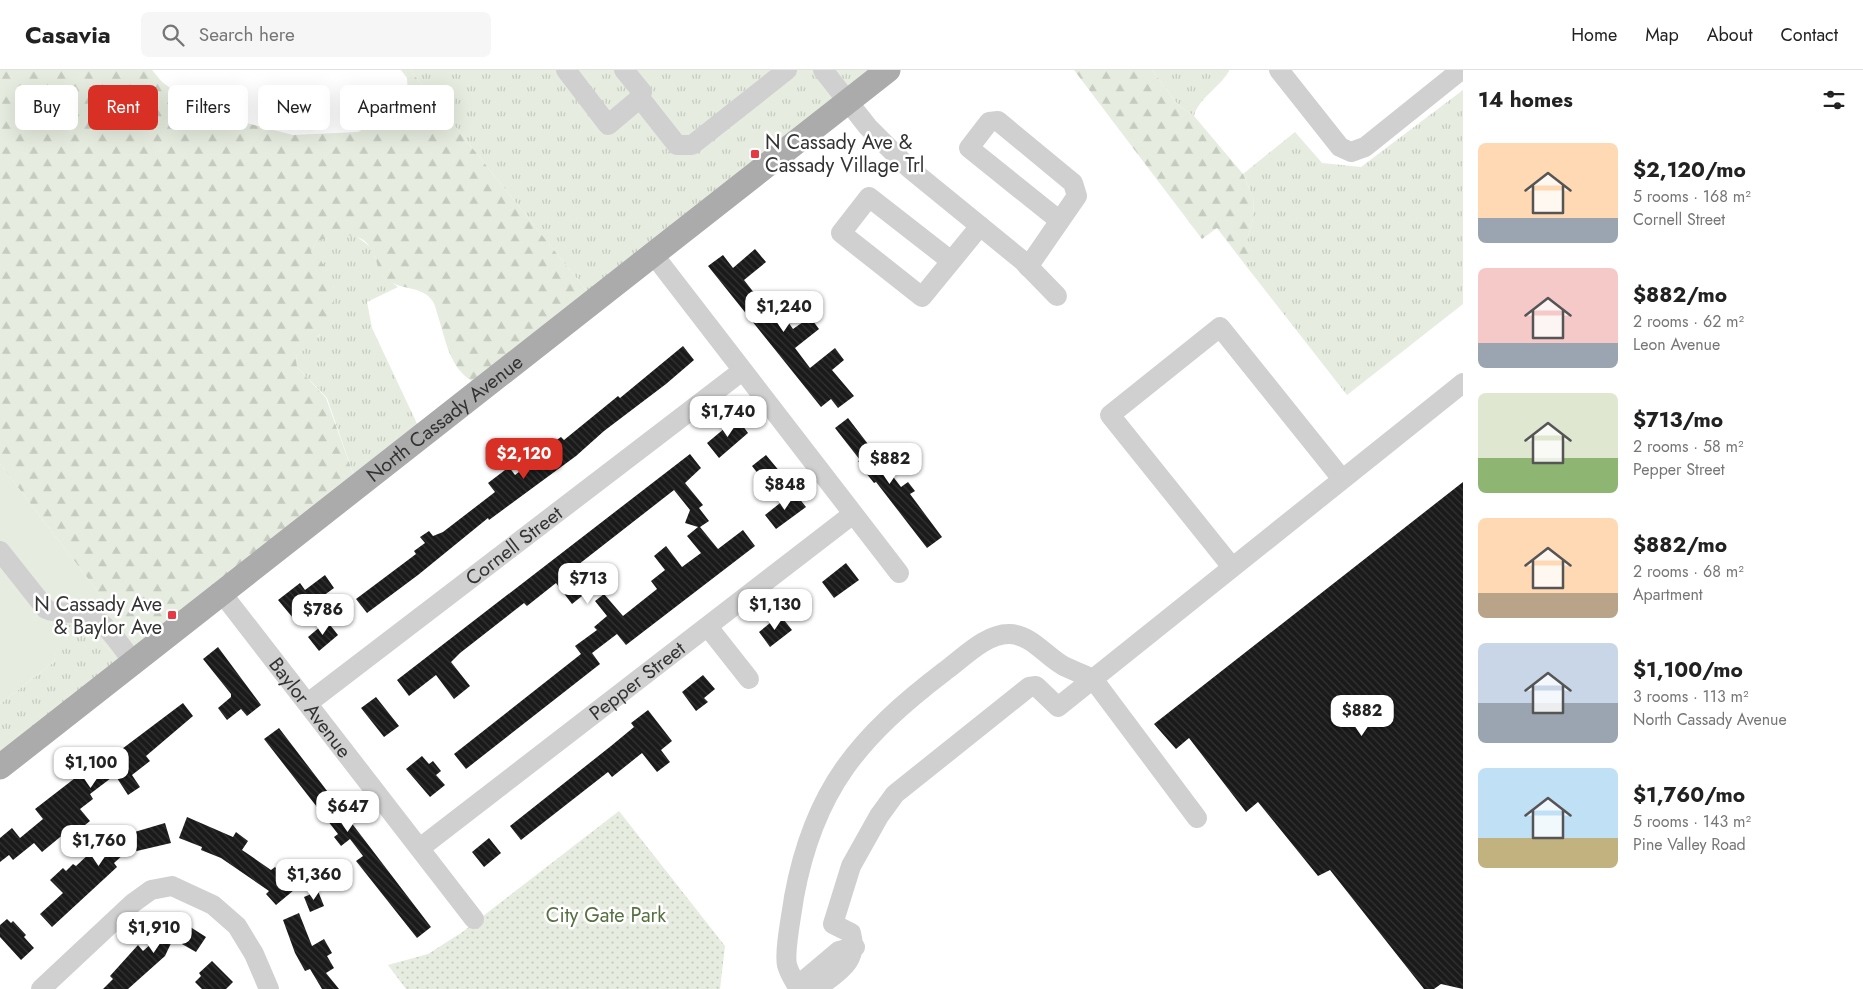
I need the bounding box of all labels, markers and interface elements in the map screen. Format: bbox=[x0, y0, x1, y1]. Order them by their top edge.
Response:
search box bbox=[141, 12, 491, 57]
text: Casavia bbox=[25, 17, 111, 52]
icon: search bbox=[159, 21, 187, 49]
text: Search here bbox=[199, 21, 295, 48]
text: Home bbox=[1571, 22, 1617, 48]
text: Map bbox=[1645, 22, 1679, 48]
text: About bbox=[1707, 22, 1752, 48]
text: Contact bbox=[1780, 22, 1838, 48]
chip: Buy bbox=[15, 85, 78, 130]
chip: Rent bbox=[88, 85, 158, 130]
chip: Filters bbox=[168, 85, 248, 130]
chip: New bbox=[258, 85, 330, 130]
chip: Apartment bbox=[340, 85, 454, 130]
text: 14 homes bbox=[1478, 85, 1573, 115]
icon: filters bbox=[1820, 86, 1848, 114]
place label: N Cassady Ave & Cassady Village Trl bbox=[765, 128, 924, 180]
marker: N Cassady Ave & Cassady Village Trl bbox=[749, 148, 761, 160]
text: $2,120/mo bbox=[1633, 155, 1746, 185]
icon: home bbox=[1518, 163, 1578, 223]
text: 5 rooms · 168 m² bbox=[1633, 185, 1751, 208]
text: Cornell Street bbox=[1633, 208, 1725, 231]
text: $882/mo bbox=[1633, 280, 1727, 310]
icon: home bbox=[1518, 288, 1578, 348]
pin: $1,240 bbox=[743, 290, 825, 333]
text: $1,240 bbox=[756, 295, 812, 318]
text: 2 rooms · 62 m² bbox=[1633, 310, 1744, 333]
text: Leon Avenue bbox=[1633, 333, 1720, 356]
street label: North Cassady Avenue bbox=[360, 347, 529, 489]
pin: $1,740 bbox=[687, 396, 769, 438]
text: $1,740 bbox=[701, 400, 755, 423]
text: $713/mo bbox=[1633, 405, 1723, 435]
icon: home bbox=[1518, 413, 1578, 473]
text: 2 rooms · 58 m² bbox=[1633, 435, 1744, 458]
pin: $2,120 bbox=[483, 438, 565, 480]
text: $2,120 bbox=[497, 442, 551, 465]
pin: $882 bbox=[860, 442, 920, 485]
text: $882 bbox=[870, 447, 910, 470]
text: Pepper Street bbox=[1633, 458, 1724, 481]
pin: $848 bbox=[755, 468, 815, 511]
text: $848 bbox=[764, 473, 806, 496]
street label: Cornell Street bbox=[459, 499, 568, 592]
text: $882/mo bbox=[1633, 530, 1727, 560]
icon: home bbox=[1518, 538, 1578, 598]
text: 2 rooms · 68 m² bbox=[1633, 560, 1744, 583]
pin: $713 bbox=[558, 562, 618, 605]
text: $713 bbox=[569, 567, 607, 590]
text: Apartment bbox=[1633, 583, 1703, 606]
pin: $1,130 bbox=[734, 588, 816, 631]
place label: N Cassady Ave & Baylor Ave bbox=[34, 590, 162, 642]
text: $1,130 bbox=[749, 593, 801, 616]
pin: $786 bbox=[293, 594, 353, 636]
text: $786 bbox=[303, 598, 343, 621]
marker: N Cassady Ave & Baylor Ave bbox=[166, 609, 178, 621]
street label: Pepper Street bbox=[583, 634, 691, 727]
street label: Baylor Avenue bbox=[262, 651, 359, 764]
text: $1,100/mo bbox=[1633, 655, 1743, 685]
icon: home bbox=[1518, 663, 1578, 723]
text: 3 rooms · 113 m² bbox=[1633, 685, 1749, 708]
pin: $882 bbox=[1332, 694, 1392, 737]
text: $882 bbox=[1342, 699, 1382, 722]
text: North Cassady Avenue bbox=[1633, 708, 1787, 731]
pin: $1,100 bbox=[50, 746, 132, 789]
text: $1,100 bbox=[65, 751, 117, 774]
text: $1,760/mo bbox=[1633, 780, 1745, 810]
icon: home bbox=[1518, 788, 1578, 848]
pin: $647 bbox=[318, 790, 378, 833]
text: $647 bbox=[327, 795, 369, 818]
text: 5 rooms · 143 m² bbox=[1633, 810, 1751, 833]
pin: $1,760 bbox=[58, 824, 140, 867]
text: $1,760 bbox=[72, 829, 126, 852]
text: Pine Valley Road bbox=[1633, 833, 1746, 856]
pin: $1,360 bbox=[273, 858, 355, 901]
text: $1,360 bbox=[287, 863, 341, 886]
park label: City Gate Park bbox=[546, 901, 666, 930]
pin: $1,910 bbox=[113, 912, 195, 954]
text: $1,910 bbox=[128, 916, 180, 939]

